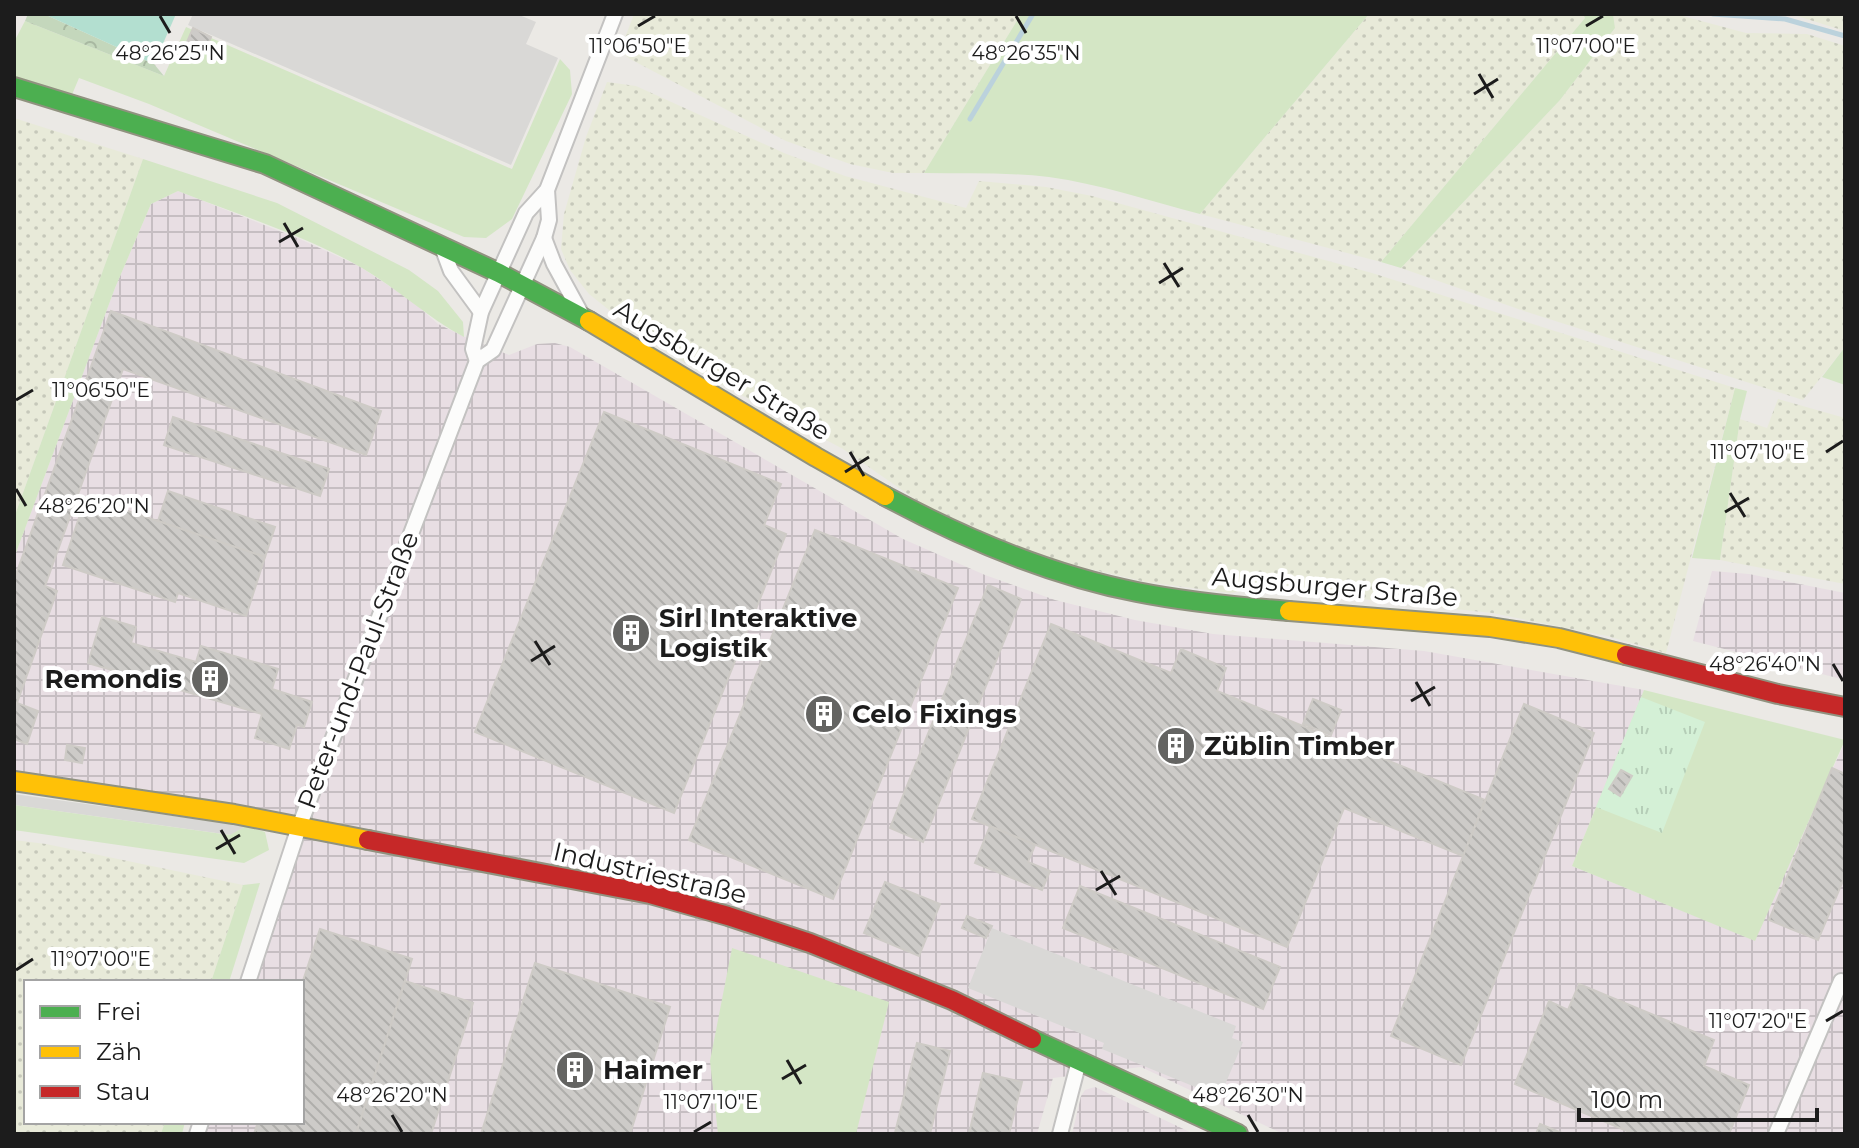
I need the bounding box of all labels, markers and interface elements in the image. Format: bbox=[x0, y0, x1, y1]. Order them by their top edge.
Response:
text: 11°06'50"E bbox=[589, 34, 687, 58]
text: 11°07'00"E bbox=[1536, 34, 1636, 58]
text: 48°26'25"N bbox=[115, 41, 225, 65]
text: 48°26'35"N bbox=[971, 41, 1081, 65]
street label: Augsburger Straße bbox=[608, 293, 836, 447]
text: 11°06'50"E bbox=[52, 378, 150, 402]
text: 11°07'10"E bbox=[1711, 440, 1805, 464]
text: 48°26'20"N bbox=[38, 494, 150, 518]
street label: Peter-und-Paul-Straße bbox=[290, 527, 426, 813]
street label: Augsburger Straße bbox=[1211, 560, 1459, 614]
place label: Sirl Interaktive Logistik bbox=[659, 602, 857, 664]
building icon: Sirl Interaktive Logistik bbox=[610, 612, 652, 654]
text: 48°26'40"N bbox=[1709, 652, 1821, 676]
building icon: Remondis bbox=[189, 658, 231, 700]
place label: Remondis bbox=[44, 663, 182, 695]
building icon: Celo Fixings bbox=[803, 693, 845, 735]
place label: Celo Fixings bbox=[852, 698, 1017, 730]
building icon: Züblin Timber bbox=[1155, 725, 1197, 767]
place label: Züblin Timber bbox=[1204, 730, 1395, 762]
street label: Industriestraße bbox=[550, 835, 750, 911]
text: 11°07'00"E bbox=[51, 947, 151, 971]
legend bbox=[24, 980, 304, 1124]
text: Frei bbox=[96, 997, 141, 1026]
text: 11°07'20"E bbox=[1709, 1009, 1807, 1033]
text: Zäh bbox=[96, 1037, 142, 1066]
building icon: Haimer bbox=[554, 1049, 596, 1091]
place label: Haimer bbox=[603, 1054, 703, 1086]
scale bar bbox=[1579, 1072, 1817, 1122]
text: Stau bbox=[96, 1077, 150, 1106]
text: 48°26'20"N bbox=[336, 1083, 448, 1107]
text: 48°26'30"N bbox=[1192, 1083, 1304, 1107]
text: 100 m bbox=[1591, 1085, 1663, 1114]
text: 11°07'10"E bbox=[664, 1090, 758, 1114]

